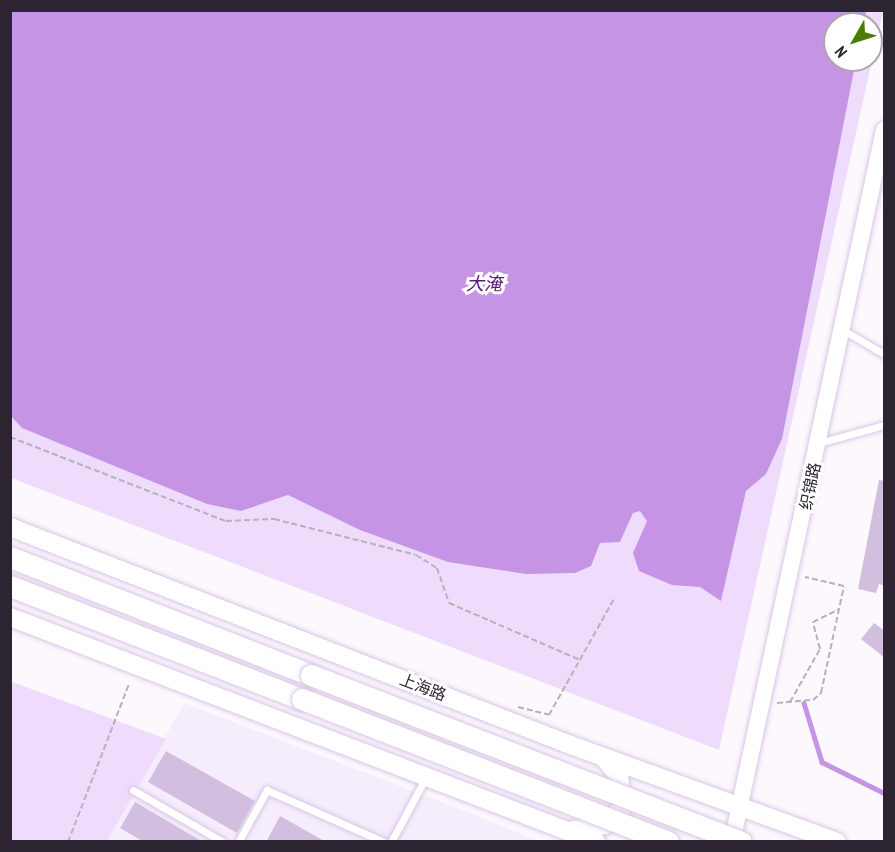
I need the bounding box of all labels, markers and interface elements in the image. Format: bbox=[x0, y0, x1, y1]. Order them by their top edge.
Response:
north arrow bbox=[823, 12, 883, 72]
text: N bbox=[830, 42, 851, 62]
water label: 大淹 bbox=[466, 273, 502, 295]
street label: 织锦路 bbox=[796, 461, 824, 511]
street label: 上海路 bbox=[397, 669, 449, 705]

